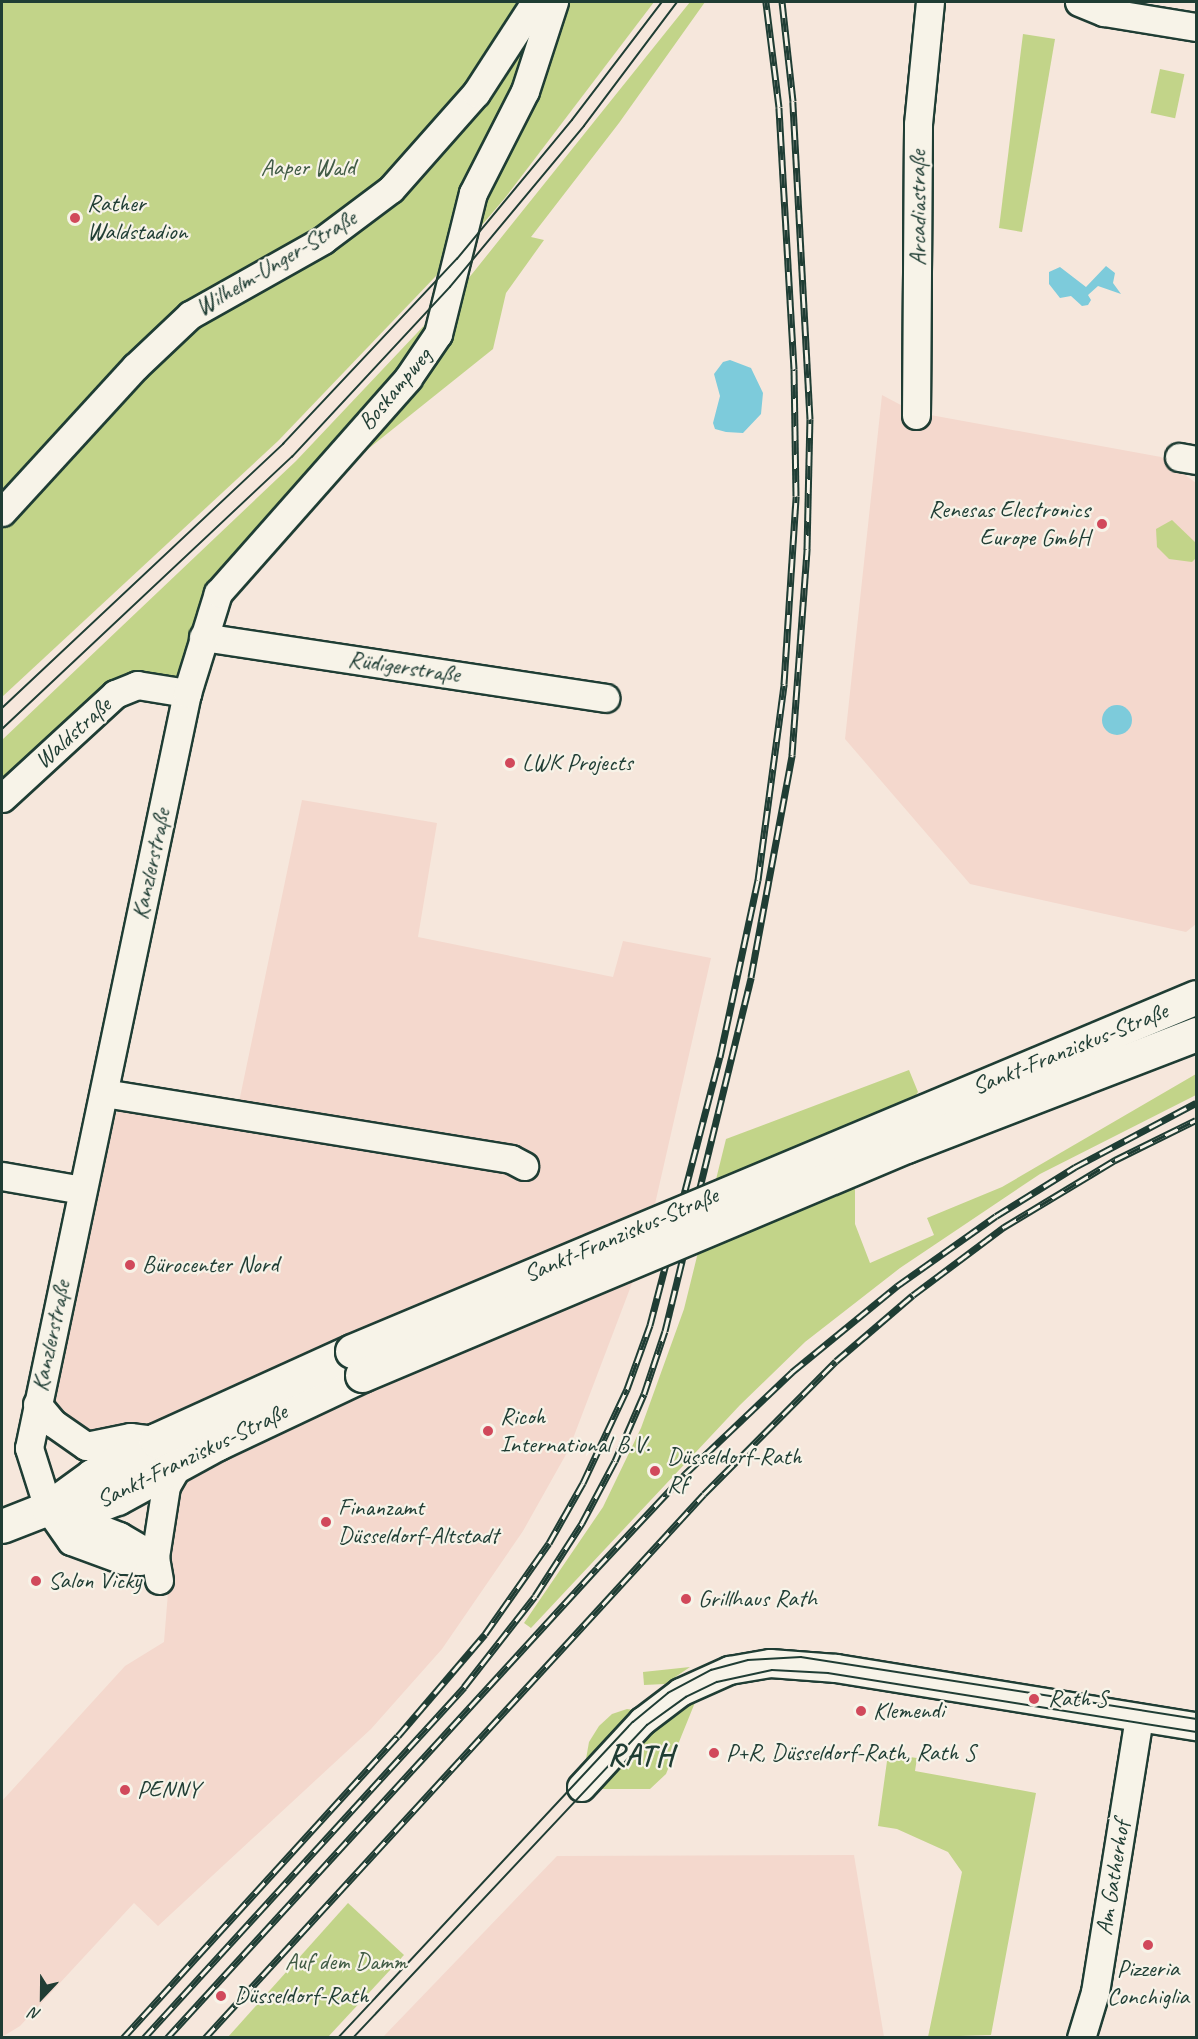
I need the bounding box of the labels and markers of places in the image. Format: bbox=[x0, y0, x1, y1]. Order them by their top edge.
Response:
place label: Rather Waldstadion bbox=[87, 190, 187, 246]
marker: Rather Waldstadion bbox=[68, 211, 82, 225]
place label: Renesas Electronics Europe GmbH bbox=[928, 496, 1090, 552]
marker: Renesas Electronics Europe GmbH bbox=[1095, 517, 1109, 531]
place label: LWK Projects bbox=[522, 749, 633, 777]
marker: LWK Projects bbox=[503, 756, 517, 770]
place label: Bürocenter Nord bbox=[142, 1251, 279, 1279]
marker: Bürocenter Nord bbox=[123, 1258, 137, 1272]
place label: Ricoh International B.V. bbox=[500, 1403, 650, 1459]
marker: Ricoh International B.V. bbox=[481, 1424, 495, 1438]
place label: Düsseldorf-Rath Rf bbox=[667, 1443, 801, 1499]
marker: Düsseldorf-Rath Rf bbox=[648, 1464, 662, 1478]
place label: Finanzamt Düsseldorf-Altstadt bbox=[338, 1494, 498, 1550]
marker: Finanzamt Düsseldorf-Altstadt bbox=[319, 1515, 333, 1529]
place label: Salon Vicky bbox=[48, 1567, 141, 1595]
marker: Salon Vicky bbox=[29, 1574, 43, 1588]
place label: Grillhaus Rath bbox=[698, 1585, 817, 1613]
marker: Grillhaus Rath bbox=[679, 1592, 693, 1606]
place label: Rath S bbox=[1048, 1685, 1107, 1713]
marker: Rath S bbox=[1025, 1690, 1043, 1708]
place label: Klemendi bbox=[873, 1697, 944, 1725]
marker: Klemendi bbox=[854, 1704, 868, 1718]
place label: P+R, Düsseldorf-Rath, Rath S bbox=[726, 1739, 976, 1767]
marker: P+R, Düsseldorf-Rath, Rath S bbox=[707, 1746, 721, 1760]
place label: PENNY bbox=[137, 1776, 200, 1804]
marker: PENNY bbox=[118, 1783, 132, 1797]
marker: Pizzeria Conchiglia bbox=[1141, 1938, 1155, 1952]
place label: Pizzeria Conchiglia bbox=[1107, 1955, 1189, 2011]
place label: Düsseldorf-Rath bbox=[234, 1982, 368, 2010]
marker: Düsseldorf-Rath bbox=[212, 1987, 230, 2005]

